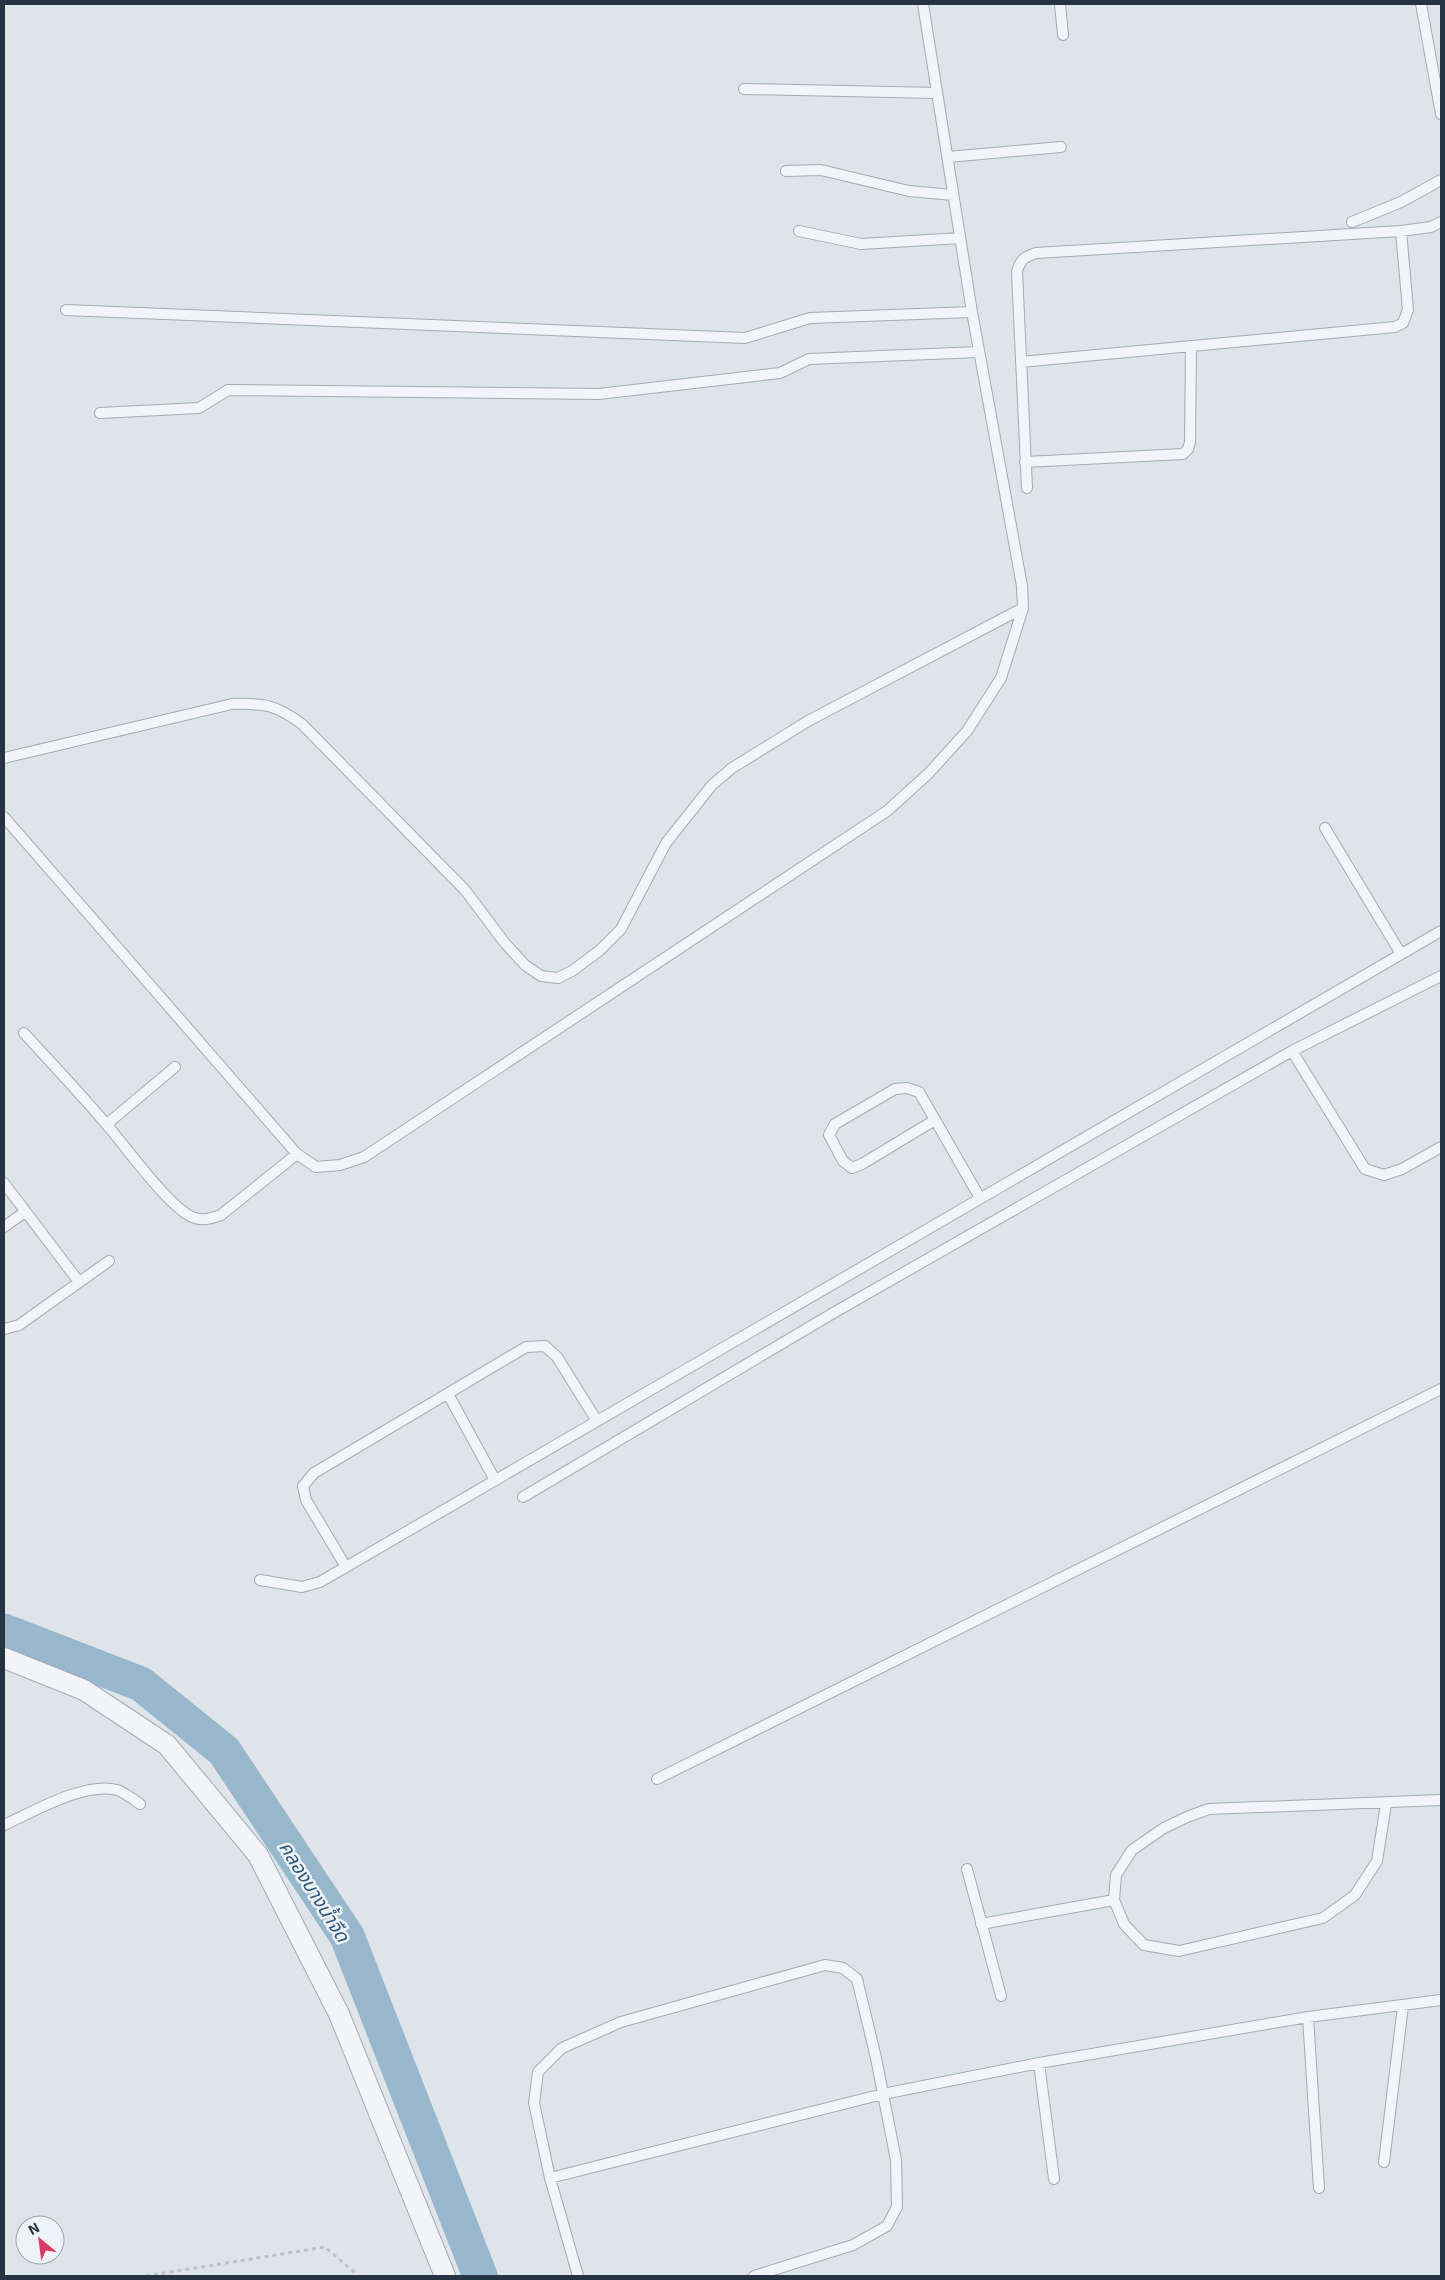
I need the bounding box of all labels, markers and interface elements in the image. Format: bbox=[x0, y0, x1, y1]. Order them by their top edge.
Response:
water label: คลองบางน้ำจืด bbox=[275, 1836, 357, 1947]
north arrow bbox=[15, 2215, 65, 2265]
text: N bbox=[25, 2218, 42, 2238]

